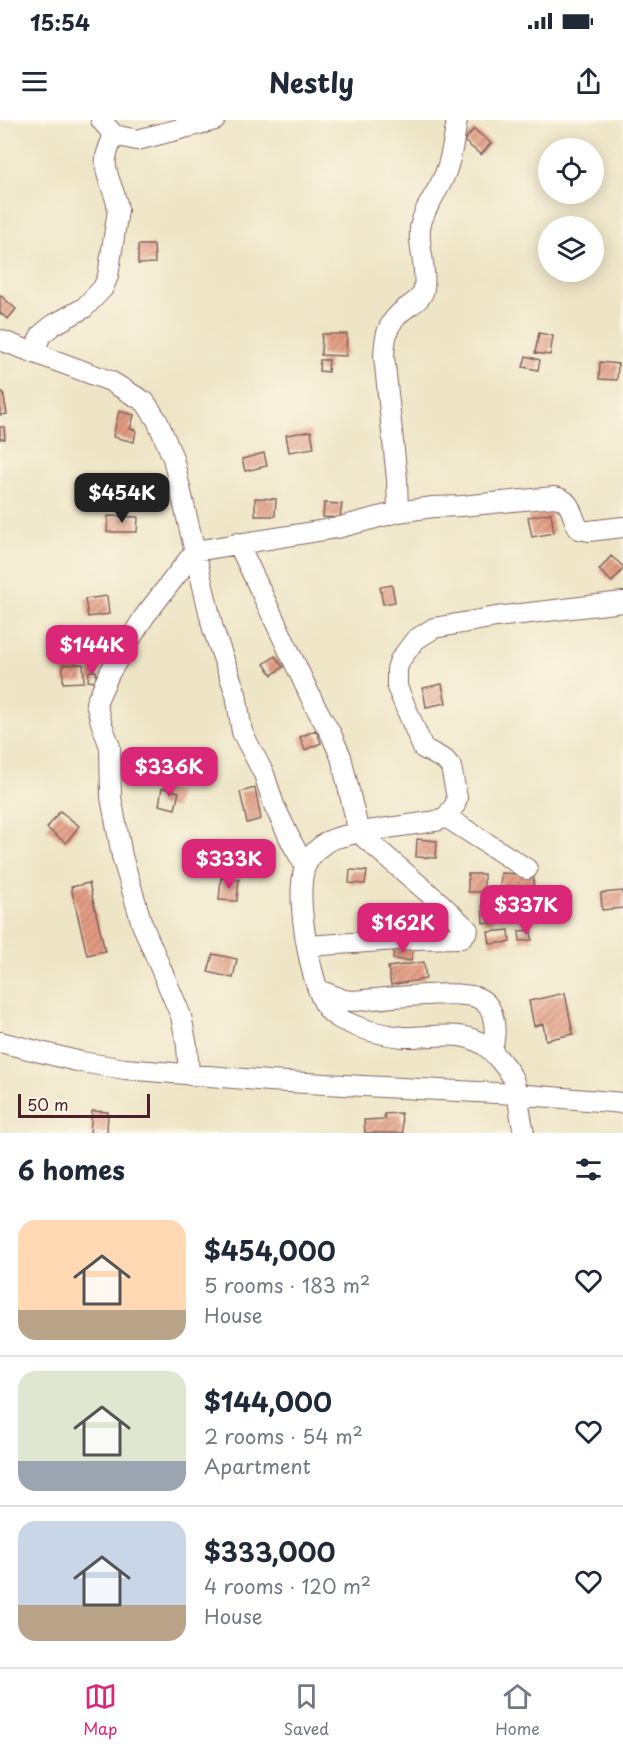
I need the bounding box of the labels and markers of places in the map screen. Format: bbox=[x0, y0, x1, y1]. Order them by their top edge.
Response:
pin: $454K bbox=[80, 473, 164, 524]
pin: $144K bbox=[50, 625, 134, 676]
pin: $336K bbox=[127, 747, 211, 798]
pin: $333K bbox=[187, 839, 271, 890]
pin: $337K bbox=[484, 885, 568, 936]
pin: $162K bbox=[361, 903, 445, 954]

